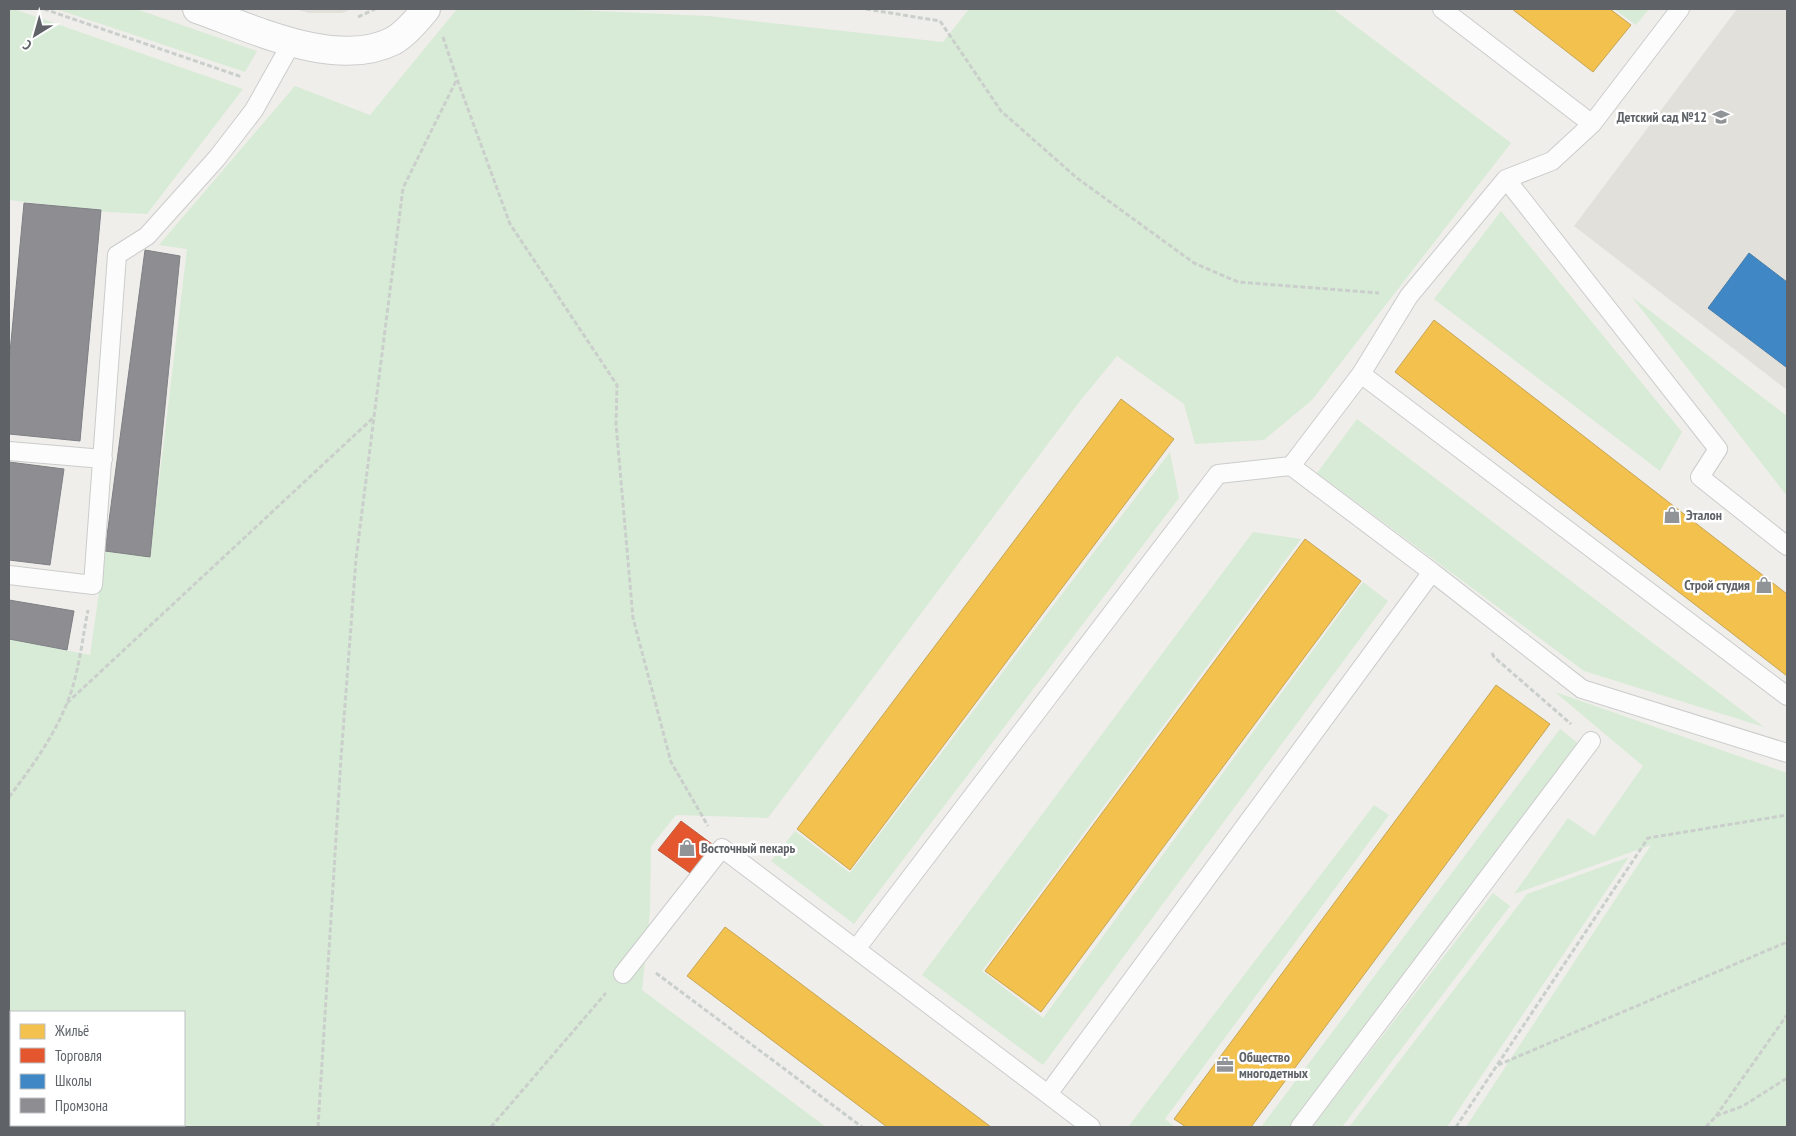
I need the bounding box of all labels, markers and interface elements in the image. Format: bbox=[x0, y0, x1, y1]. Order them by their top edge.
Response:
north arrow bbox=[10, 10, 60, 60]
text: С bbox=[19, 36, 35, 54]
school or university icon: Детский сад №12 bbox=[1711, 107, 1731, 127]
place label: Детский сад №12 bbox=[1617, 108, 1707, 126]
shop icon: Эталон bbox=[1662, 505, 1682, 525]
place label: Эталон bbox=[1686, 506, 1722, 524]
shop icon: Строй студия bbox=[1754, 575, 1774, 595]
place label: Строй студия bbox=[1684, 576, 1750, 594]
shop icon: Восточный пекарь bbox=[677, 838, 697, 858]
place label: Восточный пекарь bbox=[701, 839, 795, 857]
legend bbox=[10, 1011, 185, 1126]
text: Жильё bbox=[54, 1021, 89, 1040]
text: Торговля bbox=[55, 1046, 102, 1065]
place label: Общество многодетных bbox=[1239, 1048, 1309, 1082]
office icon: Общество многодетных bbox=[1215, 1055, 1235, 1075]
text: Школы bbox=[55, 1071, 92, 1090]
text: Промзона bbox=[55, 1096, 108, 1115]

